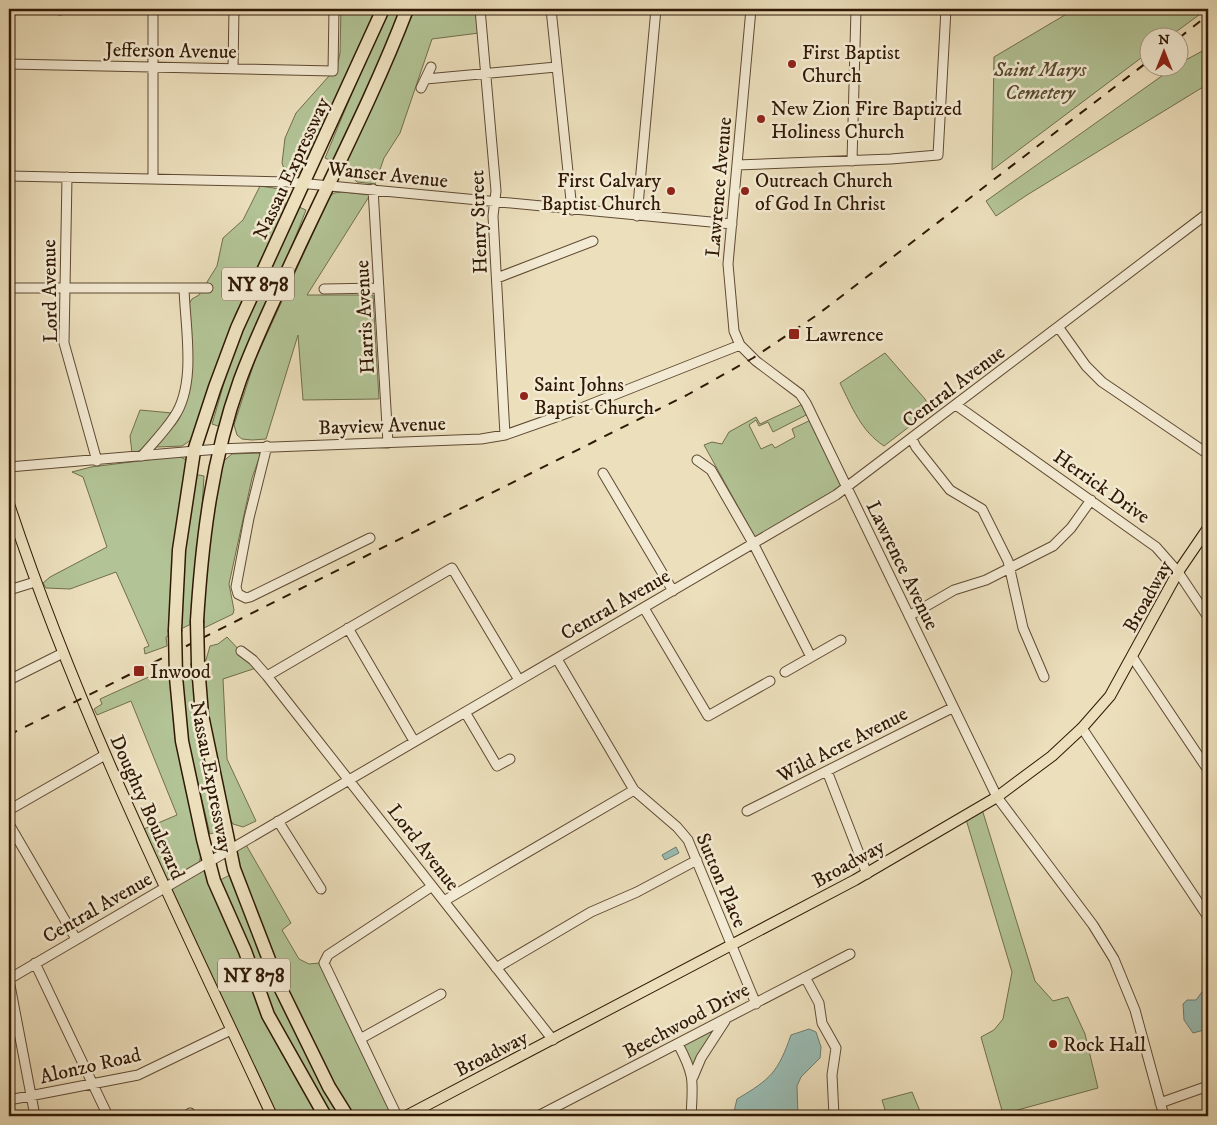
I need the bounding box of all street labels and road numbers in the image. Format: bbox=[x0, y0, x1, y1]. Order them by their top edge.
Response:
street label: Jefferson Avenue bbox=[103, 38, 237, 65]
street label: Nassau Expressway bbox=[249, 93, 336, 244]
street label: Lawrence Avenue bbox=[701, 116, 738, 258]
street label: Wanser Avenue bbox=[326, 157, 449, 194]
street label: Henry Street bbox=[465, 170, 494, 274]
street label: Lord Avenue bbox=[37, 239, 64, 343]
street label: Harris Avenue bbox=[350, 259, 381, 374]
road number: NY 878 bbox=[222, 268, 294, 300]
street label: Central Avenue bbox=[898, 340, 1010, 434]
street label: Bayview Avenue bbox=[318, 412, 446, 441]
street label: Herrick Drive bbox=[1048, 445, 1154, 530]
street label: Lawrence Avenue bbox=[860, 497, 944, 634]
street label: Broadway bbox=[1118, 556, 1179, 637]
street label: Central Avenue bbox=[557, 564, 675, 647]
street label: Nassau Expressway bbox=[184, 699, 238, 856]
street label: Wild Acre Avenue bbox=[773, 702, 912, 789]
street label: Doughty Boulevard bbox=[104, 731, 190, 884]
street label: Lord Avenue bbox=[381, 799, 464, 896]
street label: Sutton Place bbox=[690, 830, 752, 932]
street label: Broadway bbox=[808, 834, 890, 894]
street label: Central Avenue bbox=[39, 867, 157, 950]
road number: NY 878 bbox=[218, 958, 290, 992]
street label: Beechwood Drive bbox=[619, 978, 754, 1065]
street label: Broadway bbox=[451, 1025, 533, 1083]
street label: Alonzo Road bbox=[37, 1043, 143, 1090]

